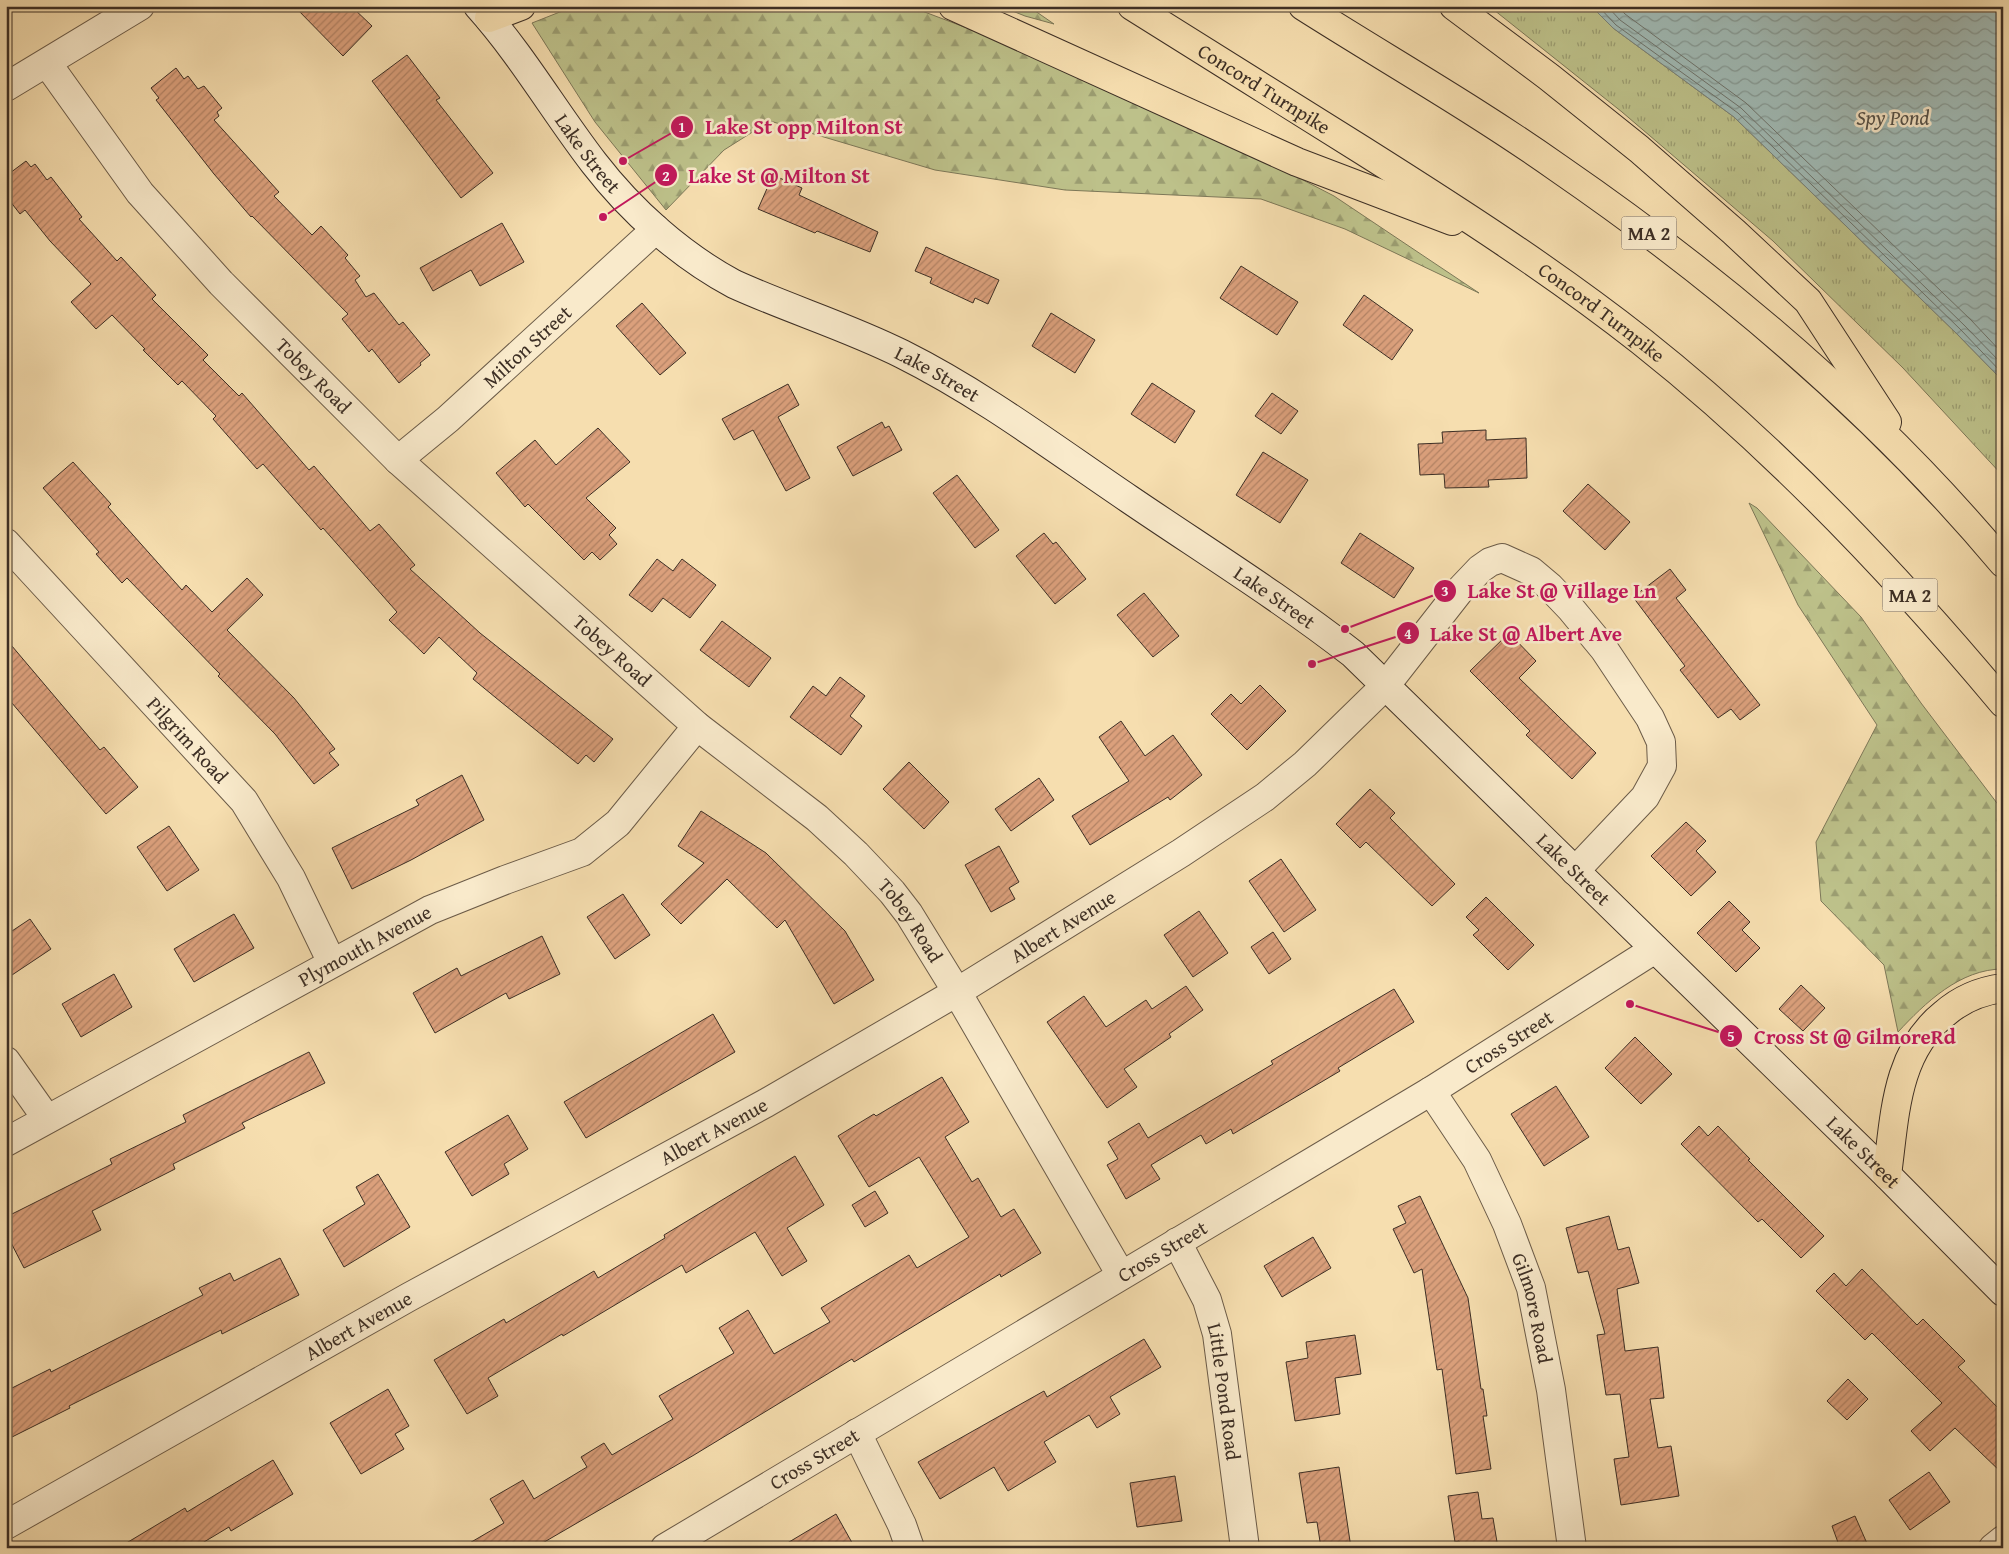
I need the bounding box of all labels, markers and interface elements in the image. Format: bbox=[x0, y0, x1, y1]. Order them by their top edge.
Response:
street label: Concord Turnpike bbox=[1193, 36, 1336, 141]
water label: Spy Pond bbox=[1856, 102, 1930, 133]
street label: Lake Street bbox=[549, 107, 628, 199]
callout: Lake St opp Milton St bbox=[670, 109, 913, 145]
text: Lake St opp Milton St bbox=[705, 111, 903, 142]
text: 1 bbox=[678, 116, 686, 137]
callout: Lake St @ Milton St bbox=[653, 157, 880, 193]
text: Lake St @ Milton St bbox=[688, 160, 870, 191]
text: 2 bbox=[662, 165, 670, 186]
road number: MA 2 bbox=[1622, 217, 1676, 250]
street label: Concord Turnpike bbox=[1533, 255, 1672, 369]
street label: Milton Street bbox=[476, 298, 578, 394]
street label: Tobey Road bbox=[270, 331, 359, 420]
street label: Lake Street bbox=[890, 338, 986, 409]
street label: Lake Street bbox=[1228, 558, 1322, 635]
callout: Lake St @ Village Ln bbox=[1432, 573, 1666, 609]
text: Lake St @ Village Ln bbox=[1468, 575, 1657, 606]
road number: MA 2 bbox=[1882, 578, 1938, 612]
text: 3 bbox=[1441, 580, 1449, 601]
street label: Tobey Road bbox=[567, 607, 659, 693]
callout: Lake St @ Albert Ave bbox=[1395, 615, 1632, 651]
text: Lake St @ Albert Ave bbox=[1430, 618, 1622, 649]
text: 4 bbox=[1404, 623, 1412, 644]
street label: Pilgrim Road bbox=[141, 690, 236, 790]
street label: Lake Street bbox=[1530, 826, 1618, 912]
street label: Tobey Road bbox=[872, 871, 950, 968]
street label: Albert Avenue bbox=[1005, 882, 1121, 969]
street label: Plymouth Avenue bbox=[293, 897, 436, 993]
street label: Cross Street bbox=[1458, 1002, 1558, 1080]
callout: Cross St @ GilmoreRd bbox=[1719, 1018, 1966, 1054]
text: Cross St @ GilmoreRd bbox=[1754, 1021, 1956, 1052]
text: 5 bbox=[1727, 1025, 1735, 1046]
street label: Albert Avenue bbox=[655, 1090, 773, 1172]
street label: Lake Street bbox=[1820, 1109, 1907, 1195]
street label: Cross Street bbox=[1112, 1213, 1212, 1289]
street label: Gilmore Road bbox=[1505, 1248, 1561, 1366]
street label: Albert Avenue bbox=[299, 1283, 417, 1367]
street label: Little Pond Road bbox=[1201, 1319, 1248, 1462]
street label: Cross Street bbox=[764, 1420, 865, 1496]

